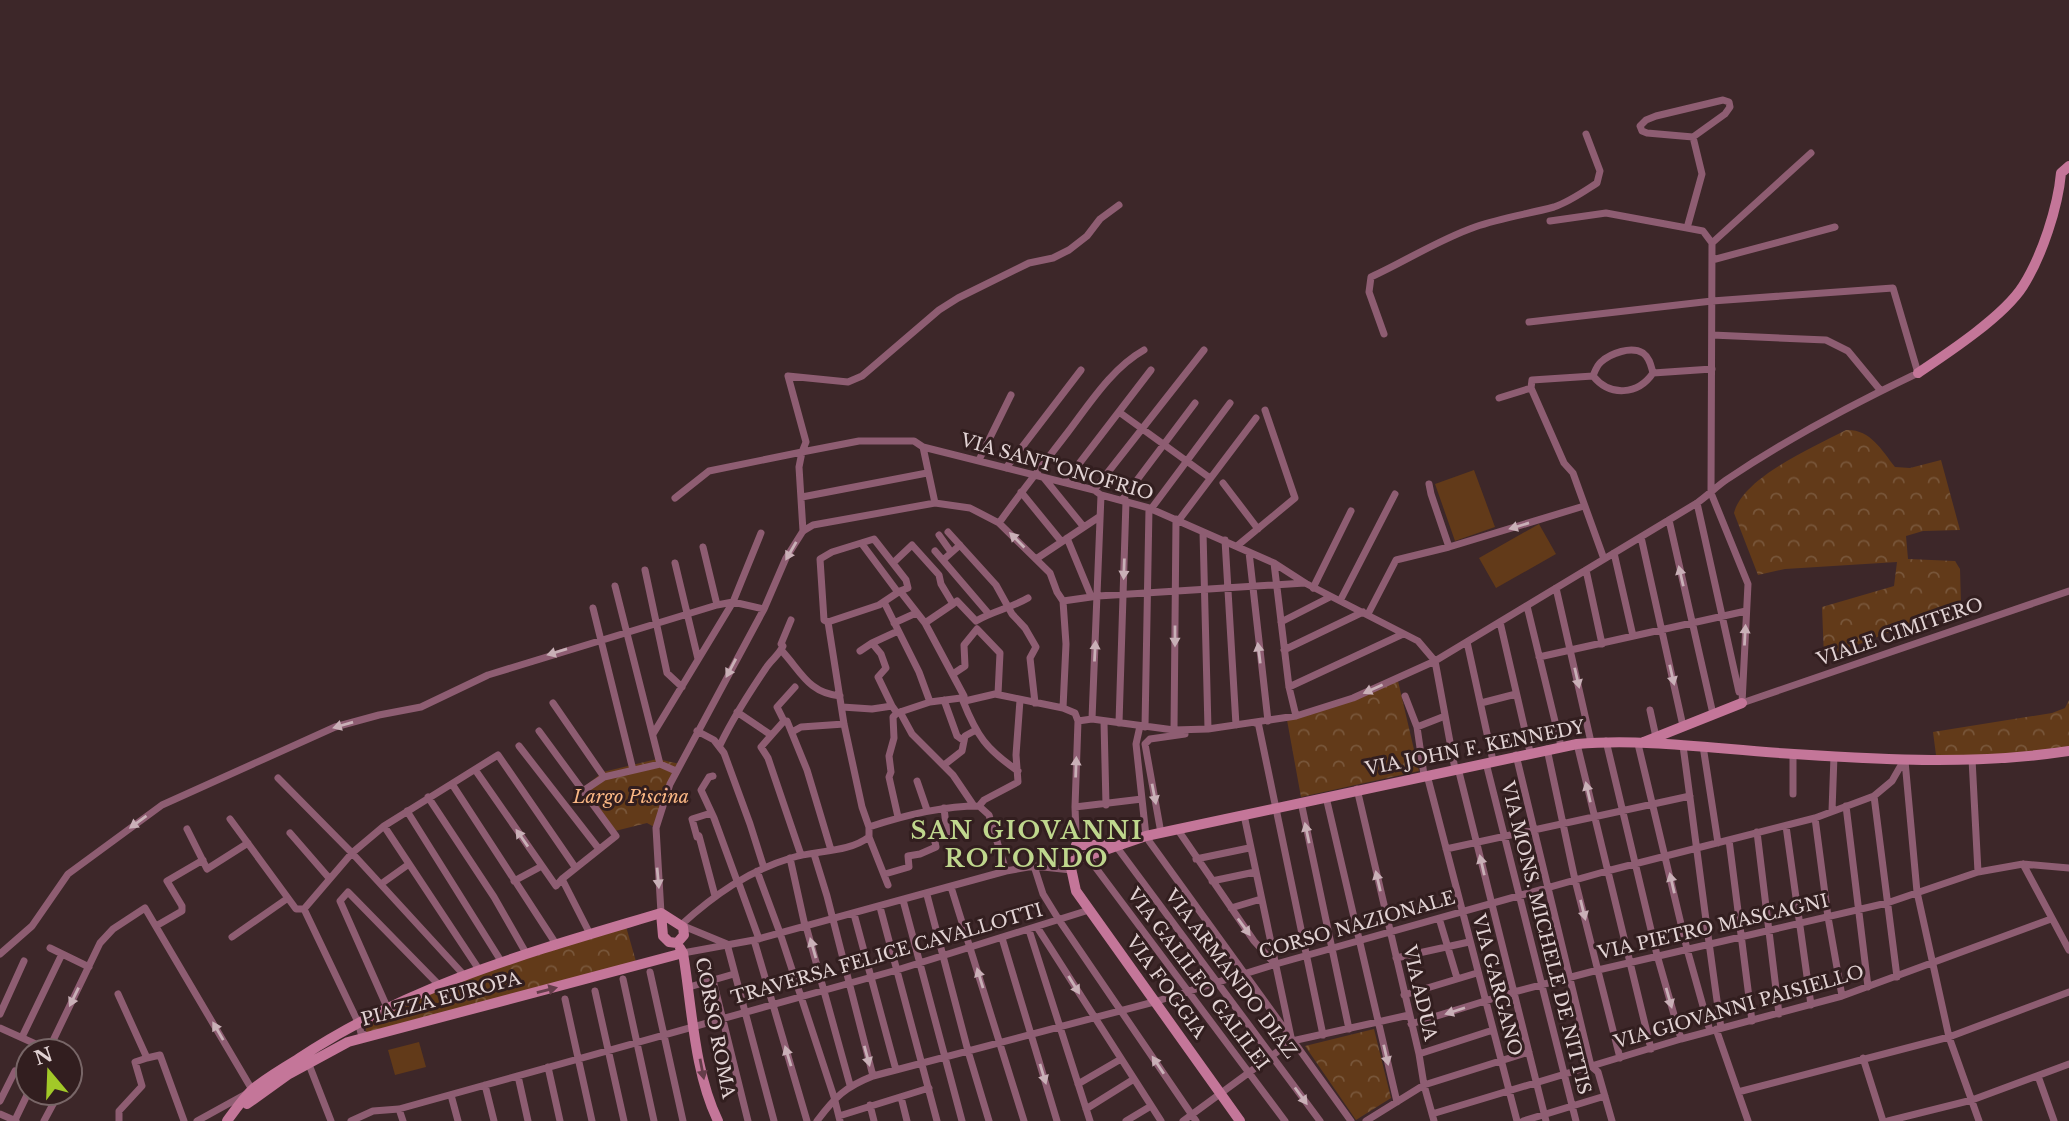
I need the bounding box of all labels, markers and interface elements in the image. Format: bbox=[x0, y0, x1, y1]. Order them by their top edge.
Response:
street label: VIA SANT'ONOFRIO bbox=[957, 429, 1156, 505]
one-way arrow bbox=[1508, 521, 1529, 531]
one-way arrow bbox=[1009, 533, 1026, 549]
one-way arrow bbox=[785, 541, 797, 560]
one-way arrow bbox=[1118, 559, 1130, 581]
one-way arrow bbox=[1676, 565, 1687, 587]
street label: VIALE CIMITERO bbox=[1813, 593, 1986, 671]
one-way arrow bbox=[1740, 623, 1751, 645]
one-way arrow bbox=[1169, 626, 1181, 648]
one-way arrow bbox=[1090, 640, 1101, 662]
one-way arrow bbox=[1254, 642, 1265, 664]
one-way arrow bbox=[546, 648, 567, 658]
one-way arrow bbox=[725, 659, 737, 678]
one-way arrow bbox=[1666, 664, 1677, 686]
one-way arrow bbox=[1572, 668, 1583, 690]
one-way arrow bbox=[1363, 683, 1383, 695]
street label: VIA JOHN F. KENNEDY bbox=[1362, 716, 1588, 780]
one-way arrow bbox=[332, 720, 353, 730]
one-way arrow bbox=[1071, 756, 1082, 778]
street label: VIA MONS. MICHELE DE NITTIS bbox=[1496, 778, 1596, 1097]
one-way arrow bbox=[1582, 781, 1593, 803]
one-way arrow bbox=[1148, 783, 1159, 805]
park label: Largo Piscina bbox=[572, 786, 689, 808]
one-way arrow bbox=[129, 815, 147, 829]
district label: SAN GIOVANNI ROTONDO bbox=[911, 816, 1143, 873]
one-way arrow bbox=[1302, 822, 1313, 844]
one-way arrow bbox=[515, 829, 529, 847]
one-way arrow bbox=[1476, 854, 1487, 876]
one-way arrow bbox=[653, 868, 664, 890]
one-way arrow bbox=[1372, 869, 1383, 891]
one-way arrow bbox=[1666, 872, 1677, 894]
street label: VIA GALILEO GALILEI bbox=[1122, 883, 1273, 1074]
street label: VIA ARMANDO DIAZ bbox=[1160, 884, 1302, 1063]
street label: CORSO NAZIONALE bbox=[1256, 886, 1458, 964]
street label: VIA PIETRO MASCAGNI bbox=[1595, 890, 1830, 964]
street label: TRAVERSA FELICE CAVALLOTTI bbox=[729, 899, 1045, 1009]
one-way arrow bbox=[1578, 900, 1589, 922]
street label: VIA GARGANO bbox=[1467, 911, 1526, 1058]
one-way arrow bbox=[1237, 917, 1251, 936]
street label: VIA FOGGIA bbox=[1121, 931, 1211, 1044]
one-way arrow bbox=[807, 938, 817, 959]
street label: VIA ADUA bbox=[1398, 942, 1442, 1044]
street label: CORSO ROMA bbox=[691, 956, 740, 1102]
street label: VIA GIOVANNI PAISIELLO bbox=[1611, 961, 1866, 1054]
street label: PIAZZA EUROPA bbox=[359, 967, 524, 1031]
one-way arrow bbox=[974, 967, 984, 988]
one-way arrow bbox=[1067, 975, 1080, 994]
one-way arrow bbox=[536, 984, 558, 995]
one-way arrow bbox=[69, 987, 80, 1007]
one-way arrow bbox=[1665, 988, 1675, 1009]
one-way arrow bbox=[1445, 1006, 1466, 1017]
one-way arrow bbox=[212, 1021, 224, 1041]
north arrow bbox=[14, 1037, 84, 1107]
text: N bbox=[31, 1043, 56, 1070]
one-way arrow bbox=[1381, 1044, 1392, 1066]
one-way arrow bbox=[783, 1045, 793, 1066]
one-way arrow bbox=[862, 1045, 873, 1067]
one-way arrow bbox=[1152, 1055, 1165, 1074]
one-way arrow bbox=[697, 1058, 708, 1080]
one-way arrow bbox=[1038, 1063, 1048, 1084]
one-way arrow bbox=[1294, 1086, 1309, 1104]

